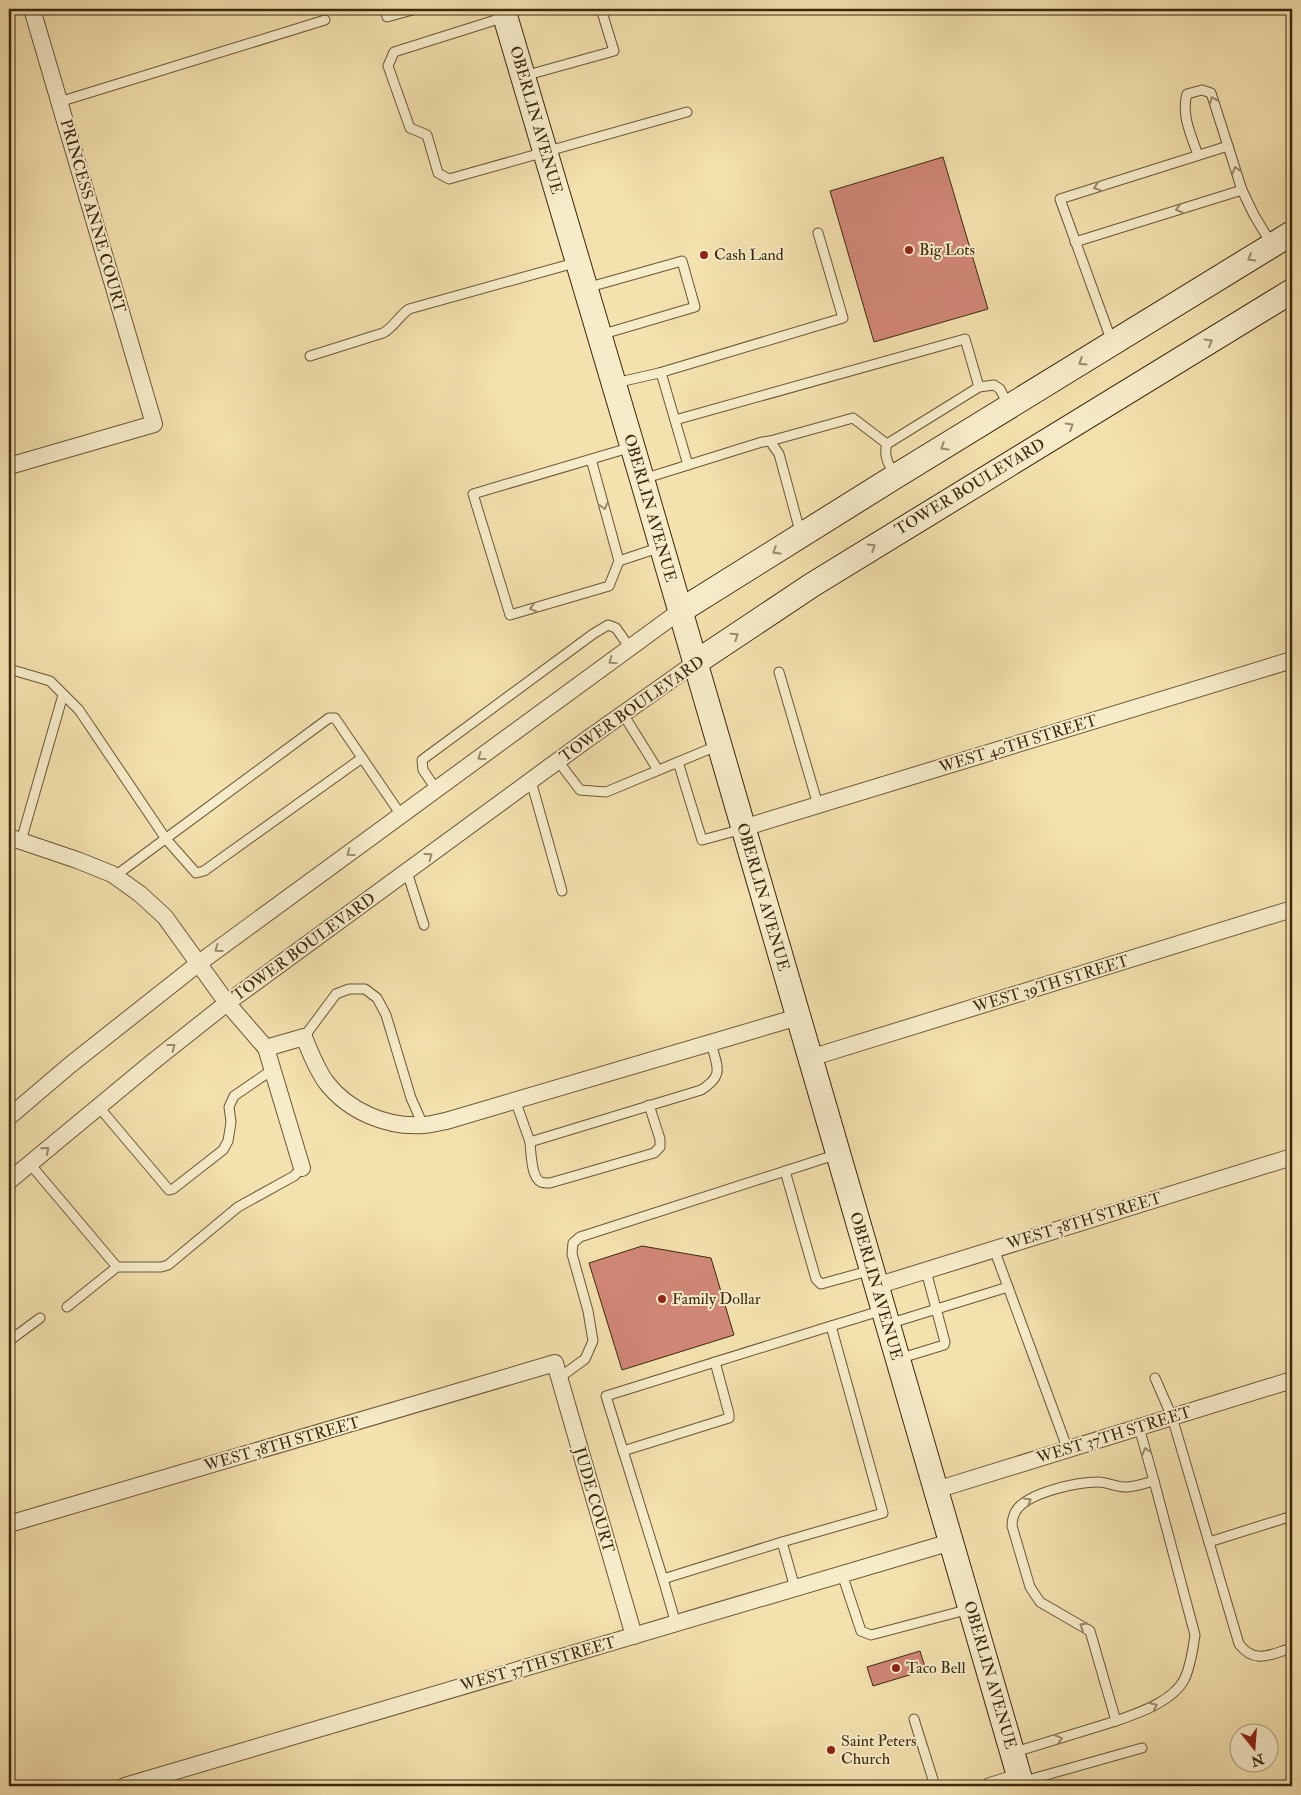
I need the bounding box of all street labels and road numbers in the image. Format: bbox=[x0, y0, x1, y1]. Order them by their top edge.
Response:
street label: OBERLIN AVENUE bbox=[505, 44, 567, 196]
street label: PRINCESS ANNE COURT bbox=[56, 117, 130, 315]
street label: OBERLIN AVENUE bbox=[619, 432, 681, 584]
street label: TOWER BOULEVARD bbox=[891, 434, 1049, 540]
street label: TOWER BOULEVARD bbox=[556, 651, 708, 767]
street label: WEST 40TH STREET bbox=[936, 710, 1100, 778]
street label: OBERLIN AVENUE bbox=[732, 821, 794, 973]
street label: TOWER BOULEVARD bbox=[229, 888, 379, 1006]
street label: WEST 39TH STREET bbox=[970, 951, 1131, 1018]
street label: WEST 38TH STREET bbox=[1003, 1188, 1164, 1254]
street label: OBERLIN AVENUE bbox=[845, 1210, 907, 1362]
street label: WEST 37TH STREET bbox=[1033, 1402, 1194, 1468]
street label: WEST 38TH STREET bbox=[201, 1412, 362, 1476]
street label: JUDE COURT bbox=[568, 1444, 619, 1555]
street label: OBERLIN AVENUE bbox=[959, 1599, 1021, 1751]
street label: WEST 37TH STREET bbox=[457, 1632, 618, 1696]

